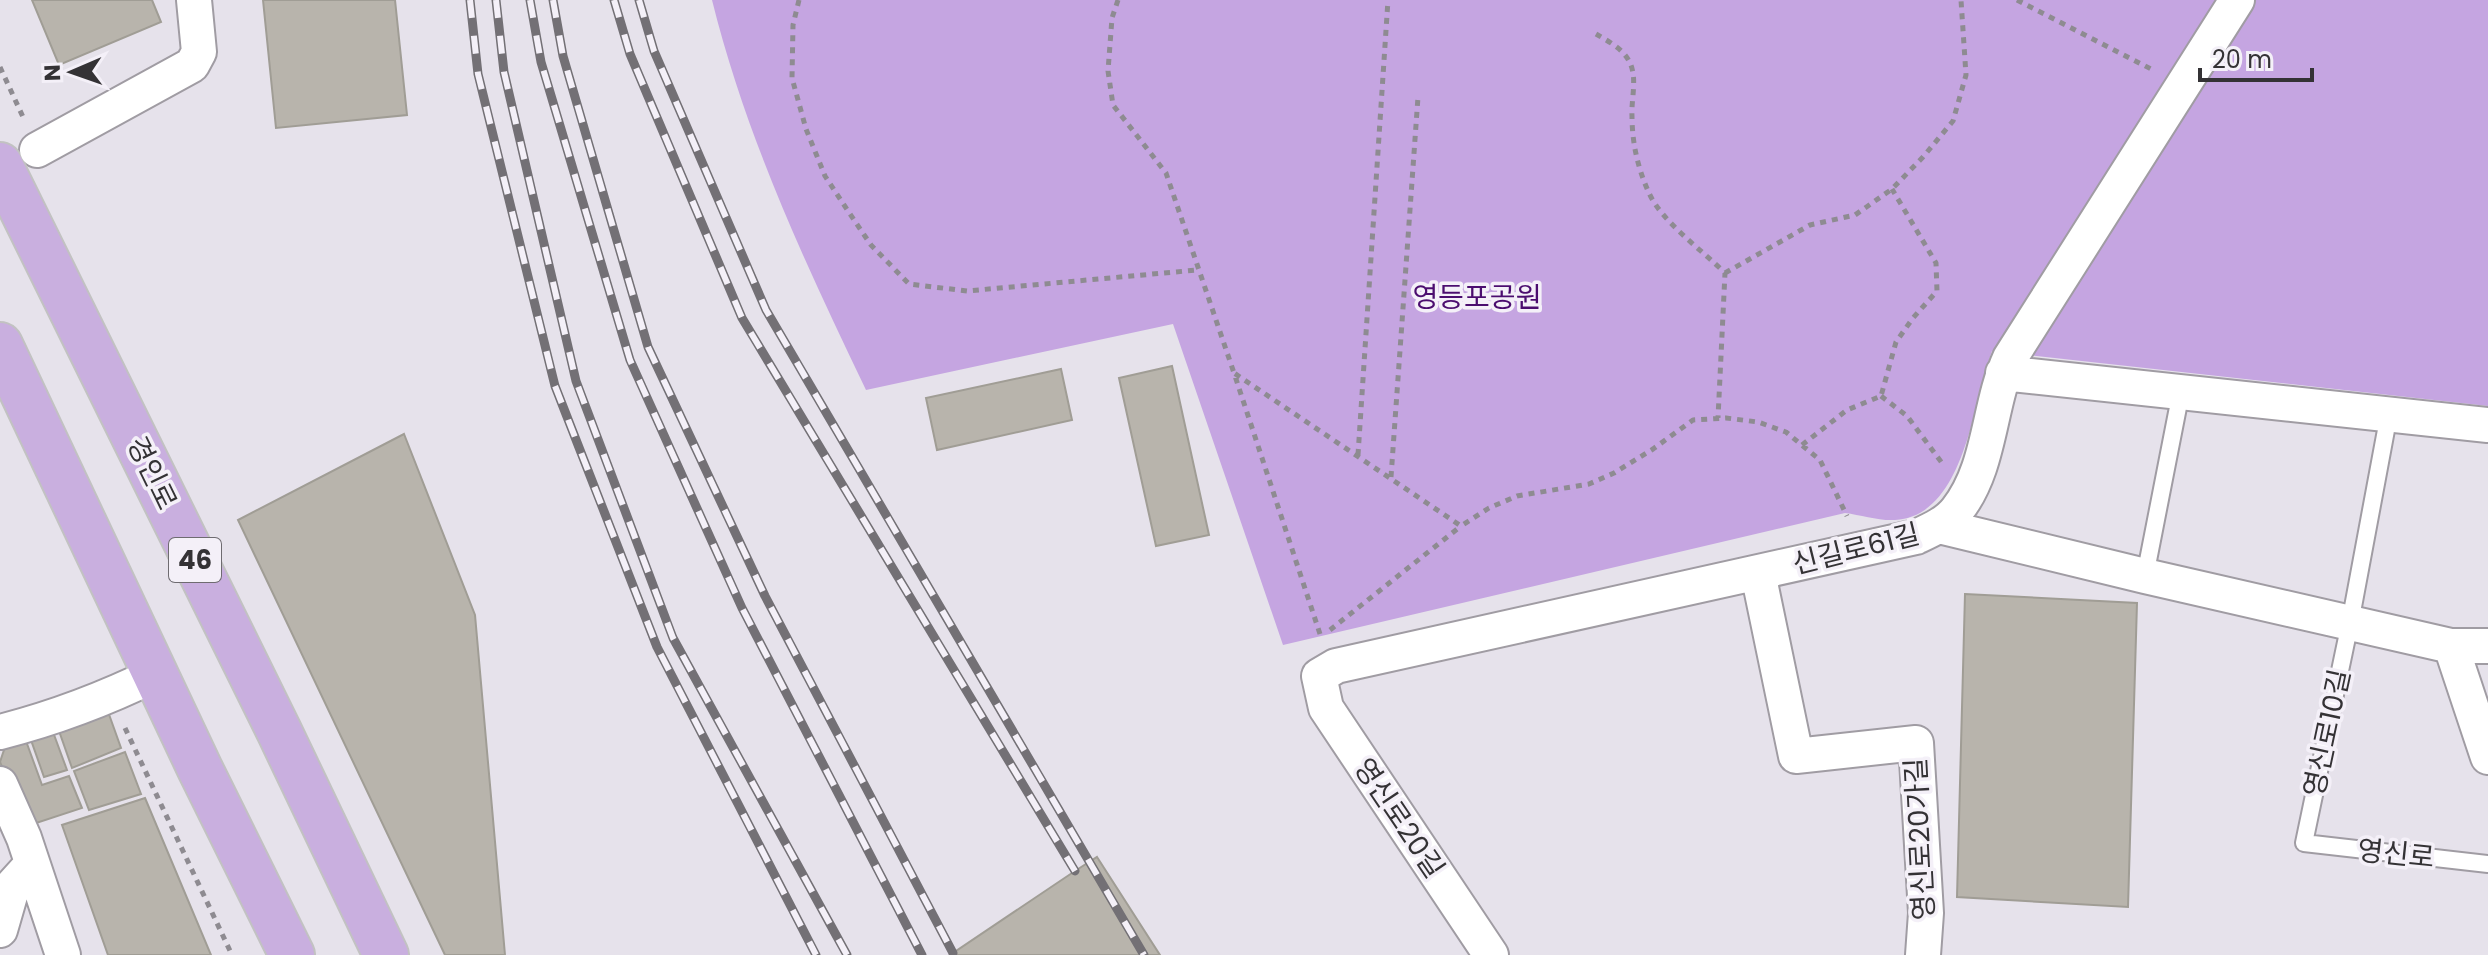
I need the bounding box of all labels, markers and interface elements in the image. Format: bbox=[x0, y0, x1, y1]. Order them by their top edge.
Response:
north arrow bbox=[32, 32, 112, 112]
scale bar bbox=[2200, 32, 2312, 82]
text: 20 m bbox=[2212, 43, 2272, 76]
text: N bbox=[37, 64, 68, 81]
park label: 영등포공원 bbox=[1413, 278, 1541, 317]
street label: 경인로 bbox=[118, 430, 186, 516]
street label: 신길로61길 bbox=[1788, 514, 1924, 584]
road number: 46 bbox=[169, 538, 221, 582]
street label: 영신로10길 bbox=[2294, 666, 2360, 800]
street label: 영신로20길 bbox=[1345, 750, 1453, 886]
street label: 영신로20가길 bbox=[1896, 757, 1944, 921]
street label: 영신로 bbox=[2356, 831, 2436, 877]

